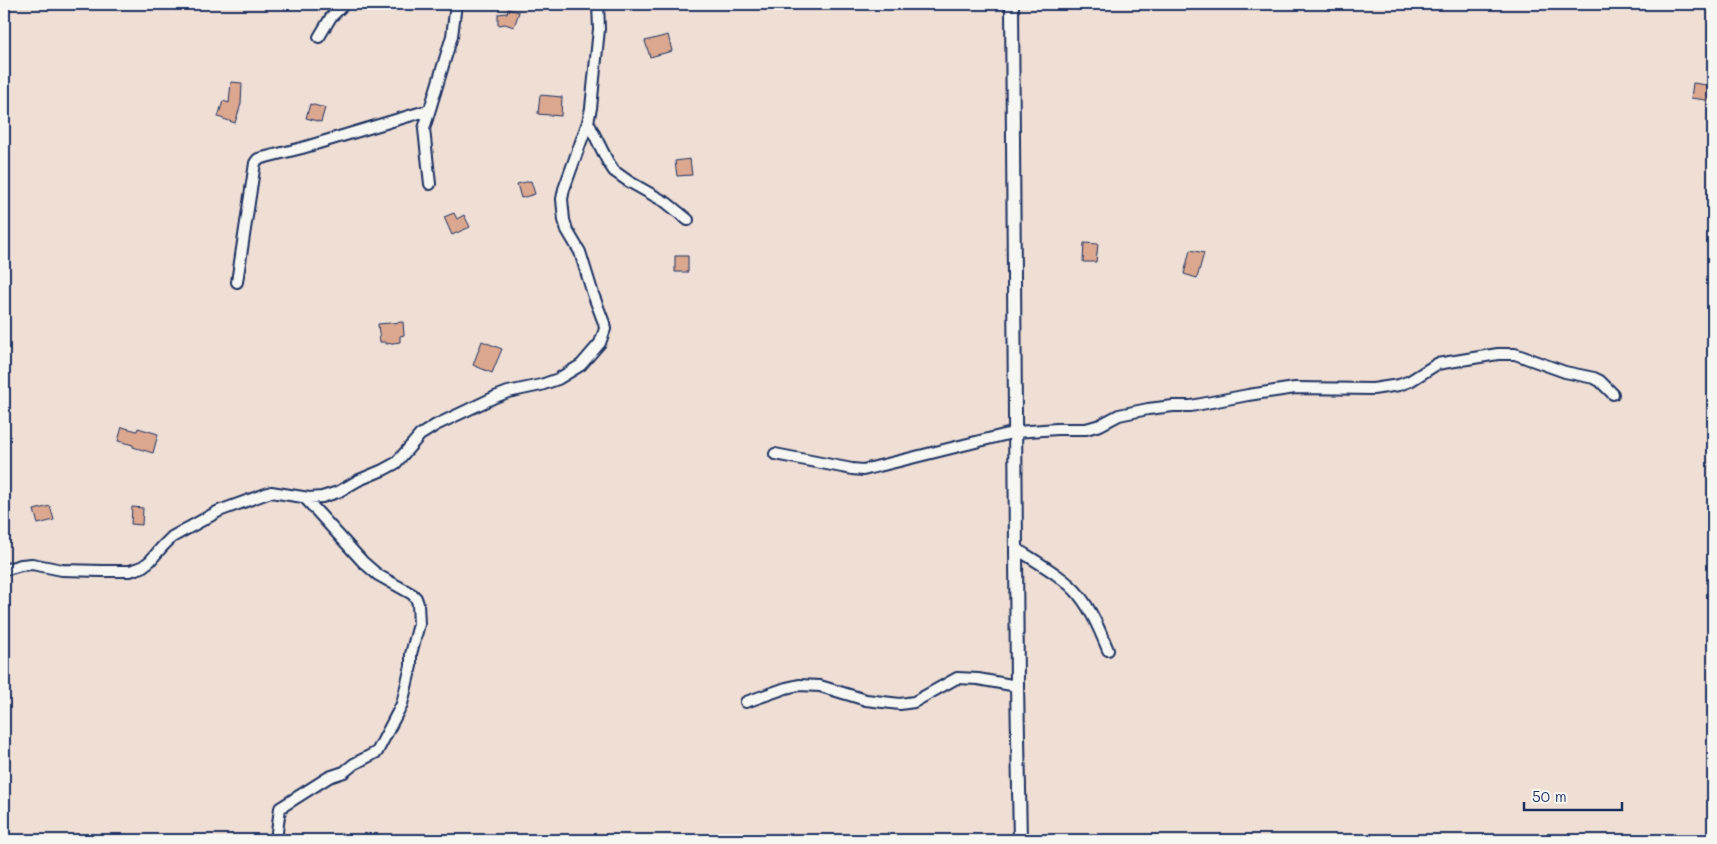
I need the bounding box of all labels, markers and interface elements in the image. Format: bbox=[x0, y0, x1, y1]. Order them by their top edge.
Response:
scale bar bbox=[1524, 779, 1622, 811]
text: 50 m bbox=[1532, 786, 1567, 806]

